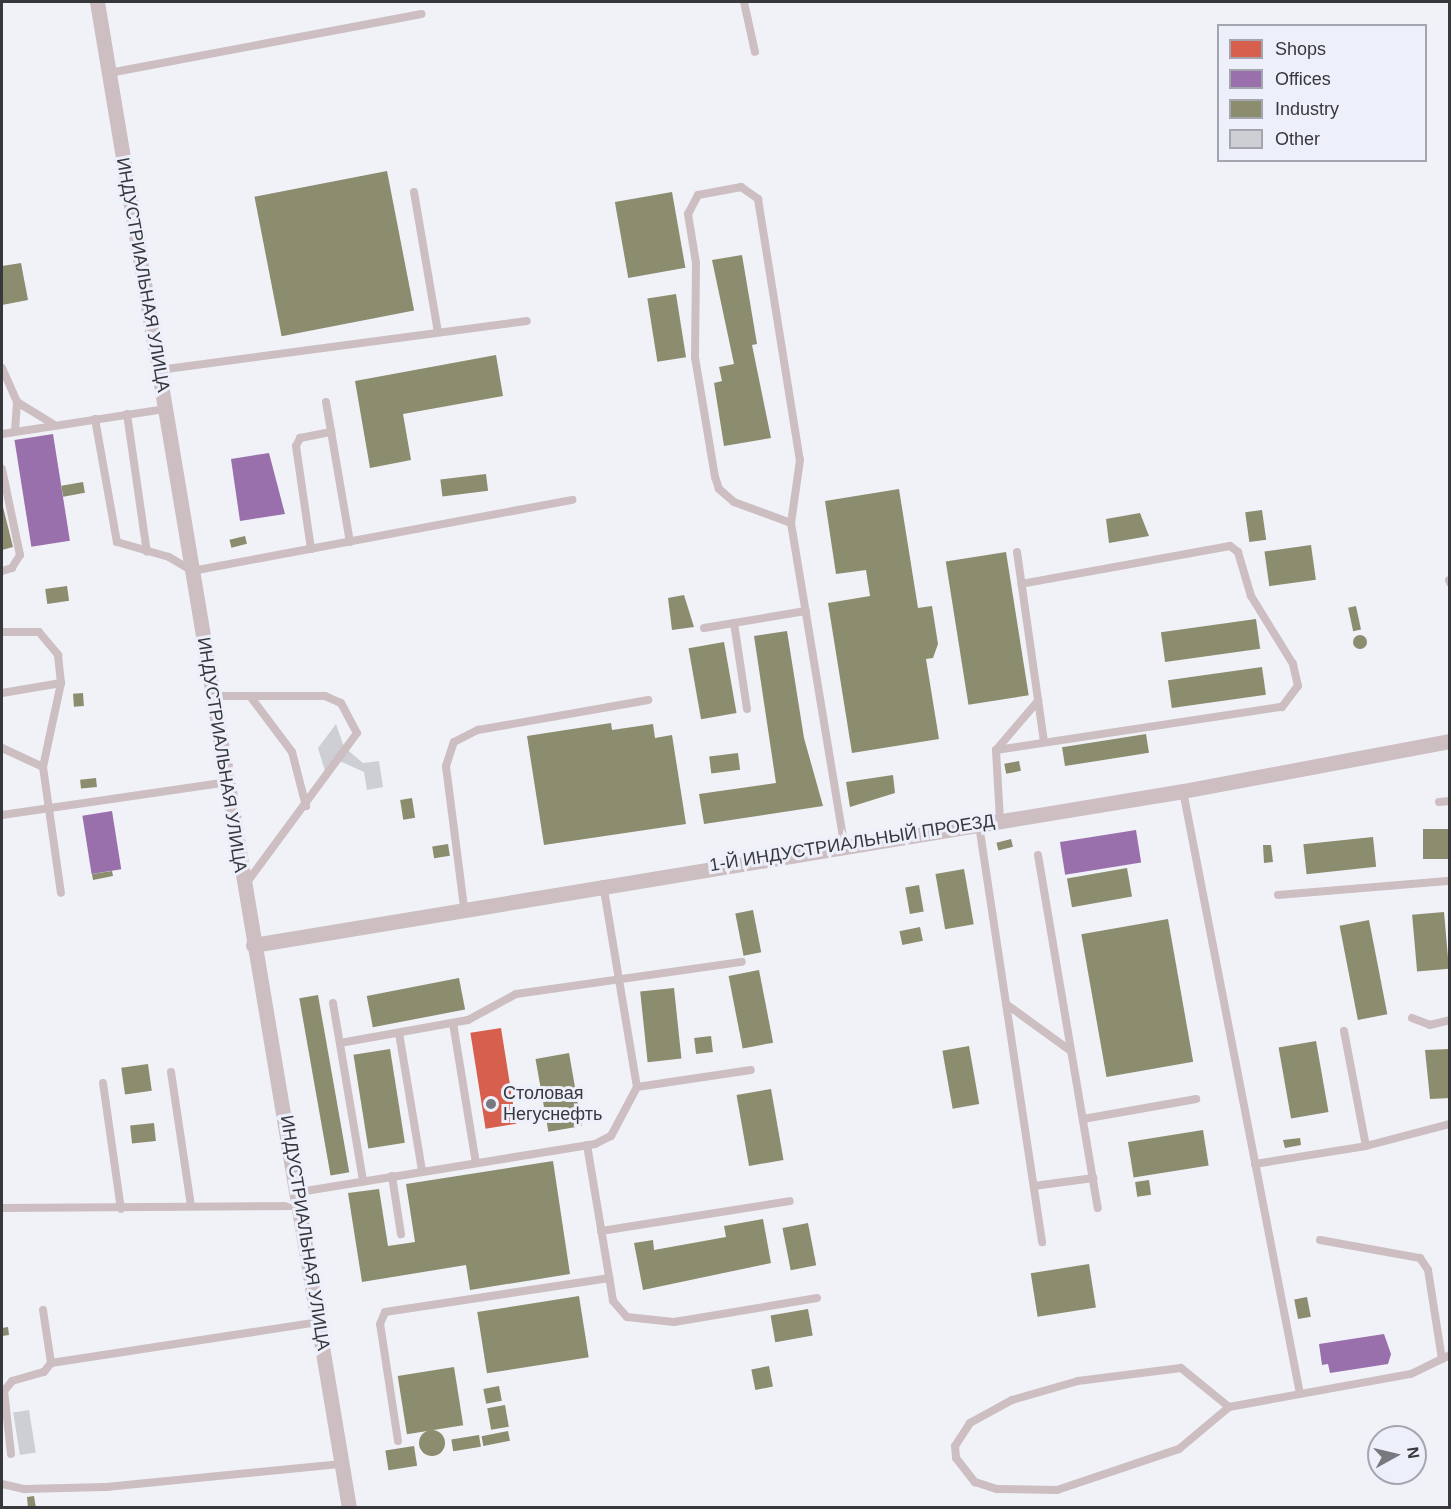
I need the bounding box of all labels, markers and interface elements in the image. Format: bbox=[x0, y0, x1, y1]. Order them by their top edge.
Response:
legend bbox=[1217, 24, 1427, 162]
text: Shops bbox=[1275, 39, 1326, 59]
text: Offices bbox=[1275, 69, 1331, 89]
text: Industry bbox=[1275, 99, 1339, 119]
text: Other bbox=[1275, 129, 1320, 149]
street label: ИНДУСТРИАЛЬНАЯ УЛИЦА bbox=[112, 156, 174, 394]
street label: ИНДУСТРИАЛЬНАЯ УЛИЦА bbox=[193, 636, 251, 874]
street label: 1-Й ИНДУСТРИАЛЬНЫЙ ПРОЕЗД bbox=[708, 810, 996, 876]
place label: Столовая Негуснефть bbox=[503, 1083, 602, 1126]
marker: Столовая Негуснефть bbox=[484, 1097, 498, 1111]
street label: ИНДУСТРИАЛЬНАЯ УЛИЦА bbox=[276, 1114, 334, 1352]
north arrow bbox=[1367, 1425, 1427, 1485]
text: N bbox=[1404, 1446, 1423, 1460]

